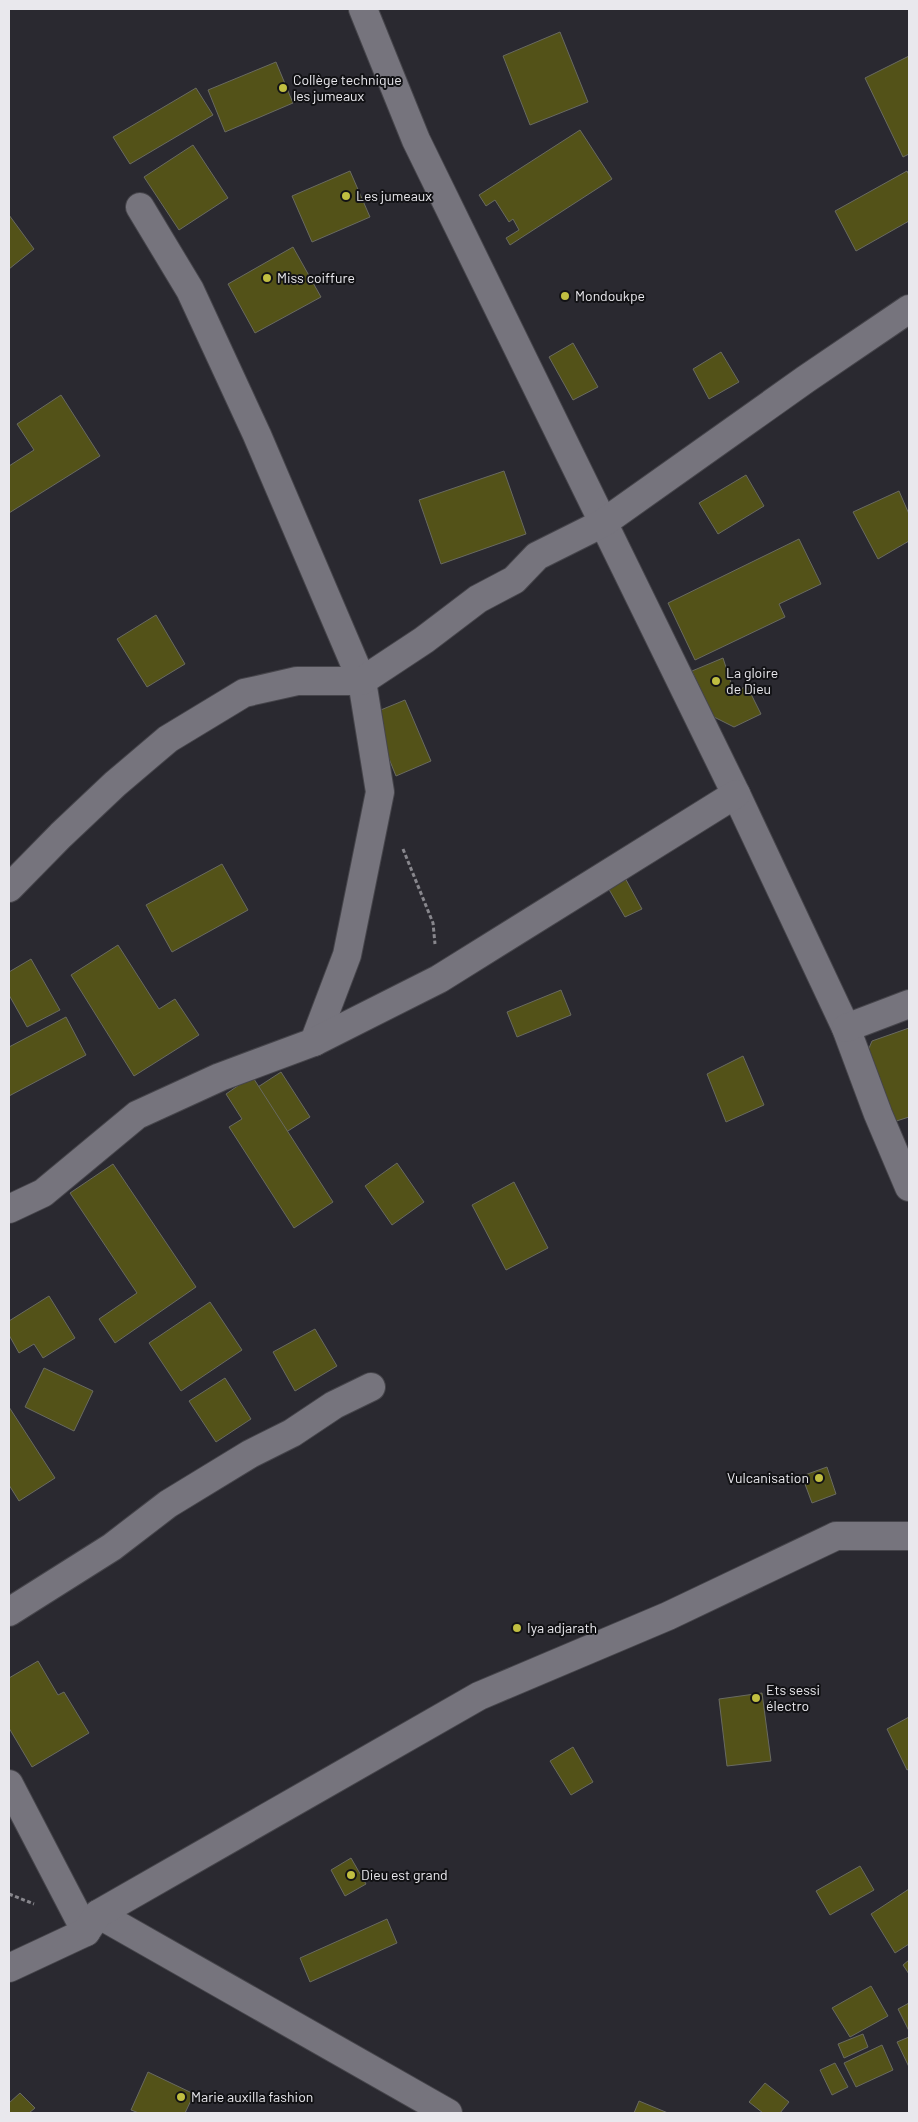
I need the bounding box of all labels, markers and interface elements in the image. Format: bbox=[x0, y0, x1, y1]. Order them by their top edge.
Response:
place label: Collège technique les jumeaux bbox=[293, 71, 402, 104]
marker: Collège technique les jumeaux bbox=[277, 82, 289, 94]
place label: Les jumeaux bbox=[356, 187, 432, 204]
marker: Les jumeaux bbox=[340, 190, 352, 202]
place label: Miss coiffure bbox=[277, 269, 355, 286]
marker: Miss coiffure bbox=[261, 272, 273, 284]
place label: Mondoukpe bbox=[575, 287, 645, 304]
marker: Mondoukpe bbox=[559, 290, 571, 302]
place label: La gloire de Dieu bbox=[726, 664, 778, 697]
marker: La gloire de Dieu bbox=[710, 675, 722, 687]
place label: Vulcanisation bbox=[727, 1469, 809, 1486]
marker: Vulcanisation bbox=[813, 1472, 825, 1484]
place label: Iya adjarath bbox=[527, 1619, 597, 1636]
marker: Iya adjarath bbox=[511, 1622, 523, 1634]
place label: Ets sessi électro bbox=[766, 1681, 820, 1714]
marker: Ets sessi électro bbox=[750, 1692, 762, 1704]
place label: Dieu est grand bbox=[361, 1866, 448, 1883]
marker: Dieu est grand bbox=[345, 1869, 357, 1881]
place label: Marie auxilla fashion bbox=[191, 2088, 313, 2105]
marker: Marie auxilla fashion bbox=[175, 2091, 187, 2103]

